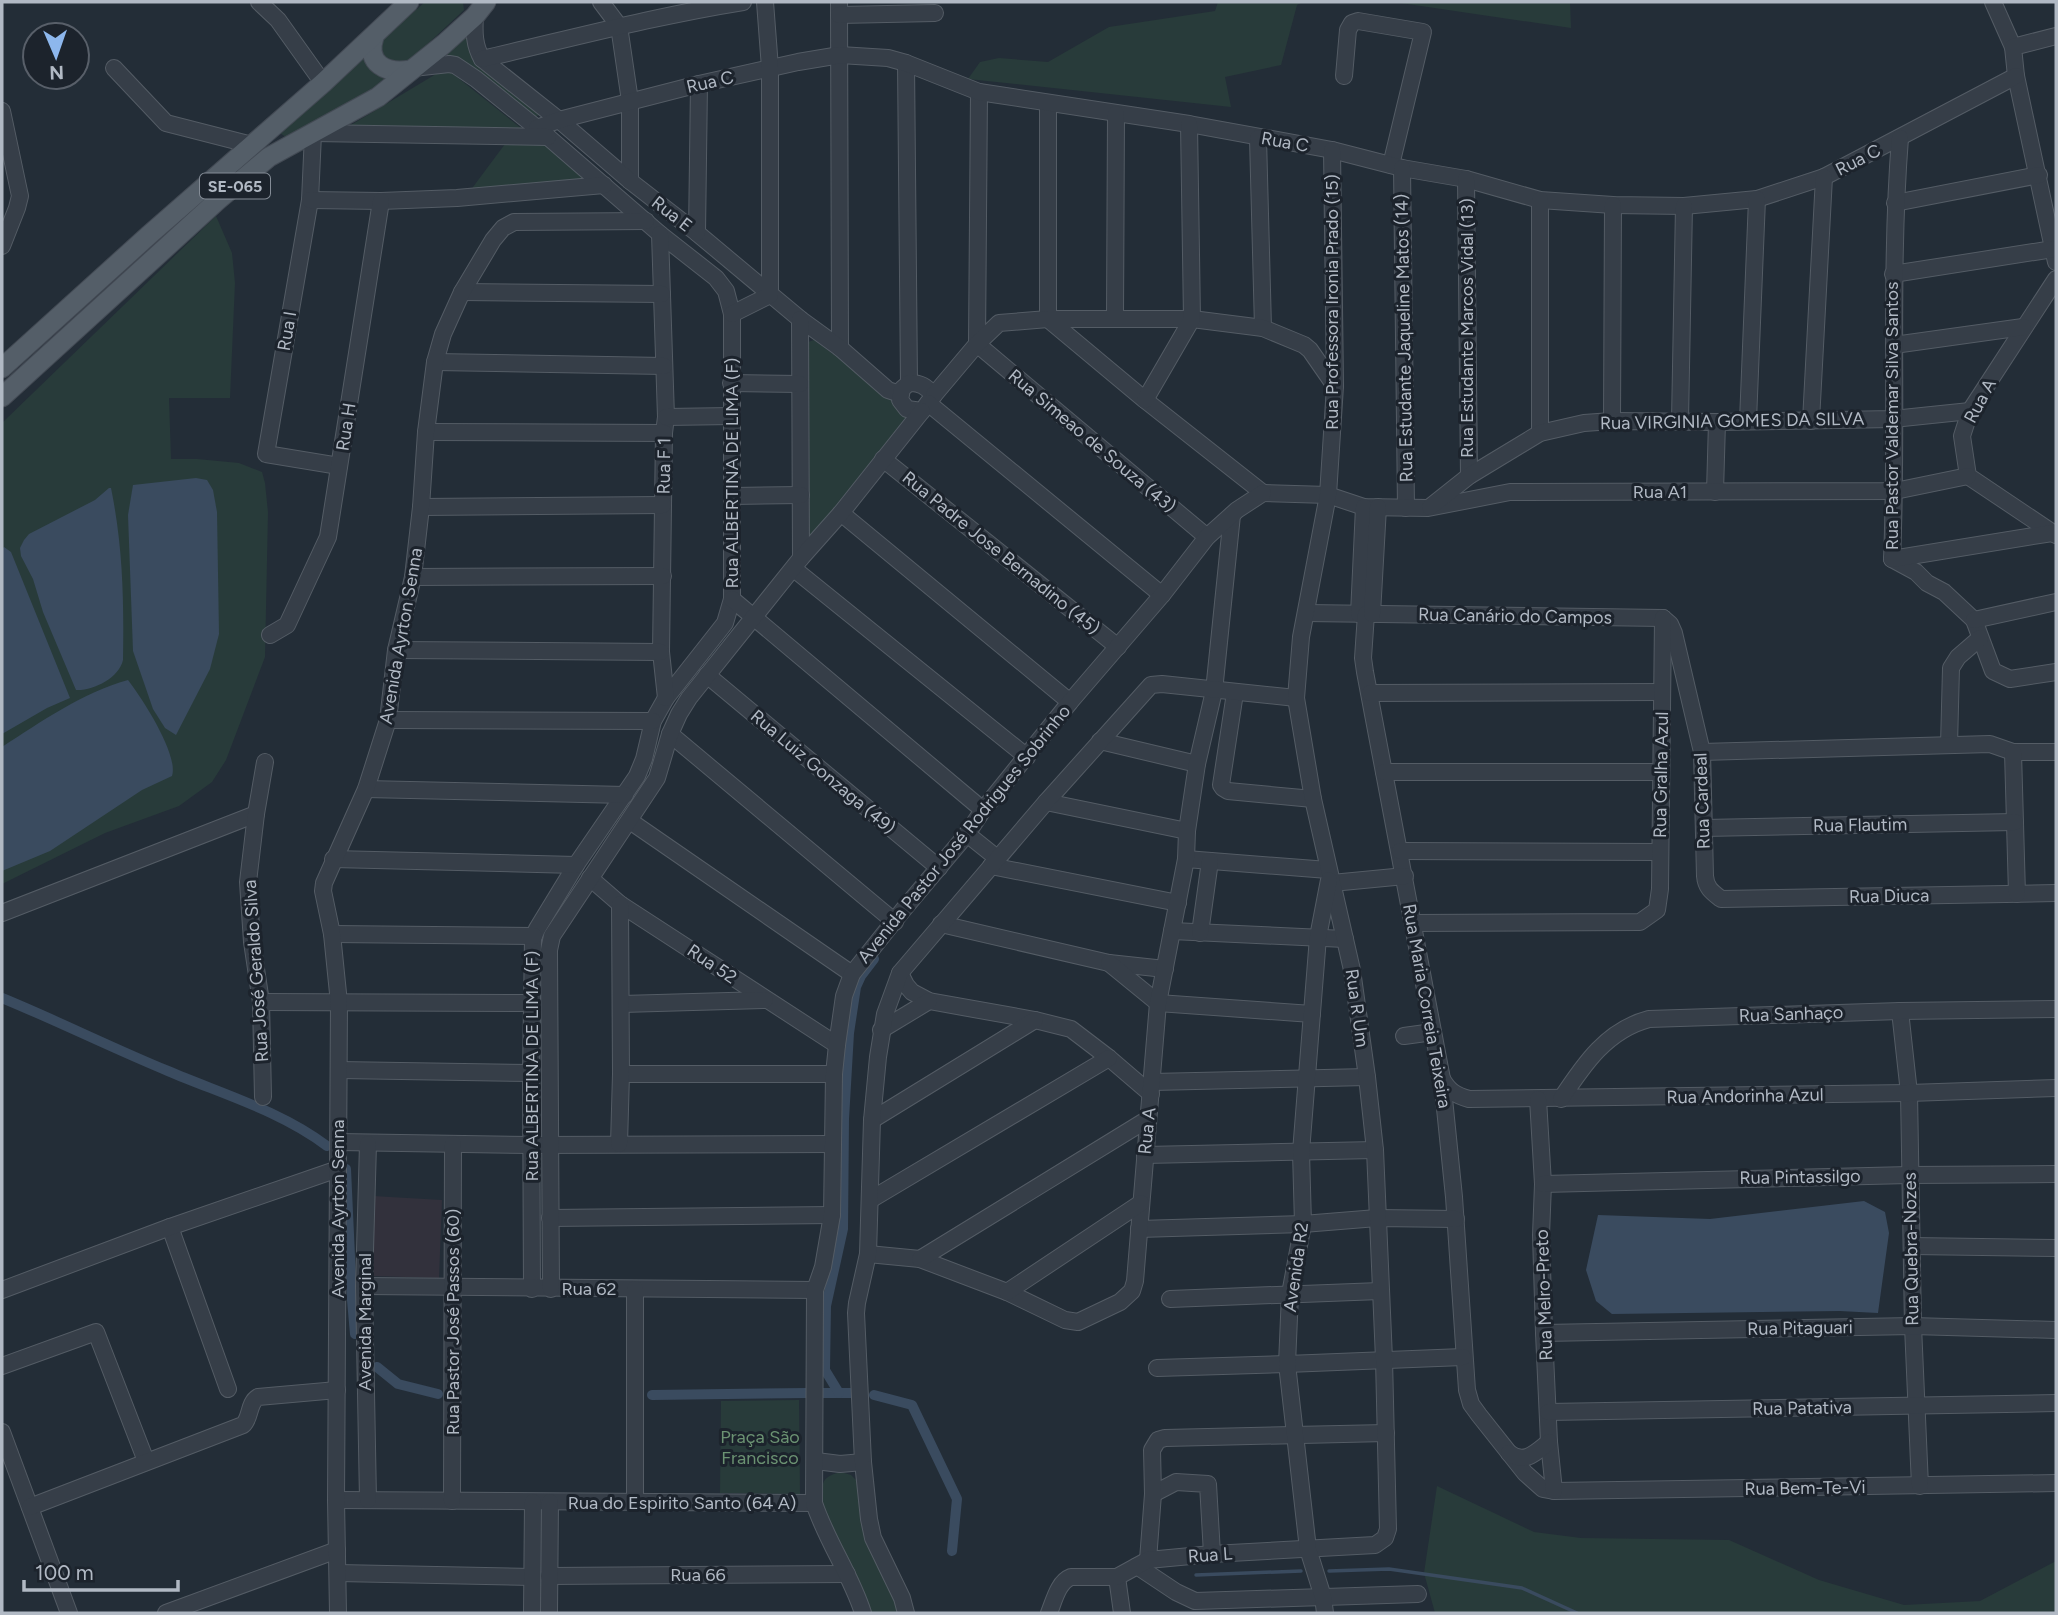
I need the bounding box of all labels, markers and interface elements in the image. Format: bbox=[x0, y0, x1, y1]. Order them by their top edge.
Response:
north arrow bbox=[21, 21, 91, 91]
text: N bbox=[49, 61, 64, 84]
street label: Rua C bbox=[684, 66, 736, 98]
street label: Rua C bbox=[1259, 127, 1311, 157]
street label: Rua C bbox=[1832, 139, 1884, 181]
road number: SE-065 bbox=[200, 174, 270, 198]
street label: Rua Professora Ironia Prado (15) bbox=[1321, 174, 1343, 430]
street label: Rua E bbox=[647, 191, 697, 237]
street label: Rua Estudante Jaqueline Matos (14) bbox=[1390, 194, 1418, 482]
street label: Rua Estudante Marcos Vidal (13) bbox=[1456, 198, 1478, 458]
street label: Rua Pastor Valdemar Silva Santos bbox=[1881, 282, 1903, 550]
street label: Rua I bbox=[273, 309, 301, 353]
street label: Rua ALBERTINA DE LIMA (F) bbox=[721, 358, 743, 588]
street label: Rua Simeao de Souza (43) bbox=[1004, 364, 1180, 518]
street label: Rua A bbox=[1959, 375, 2001, 427]
street label: Rua H bbox=[331, 401, 361, 453]
street label: Rua VIRGINIA GOMES DA SILVA bbox=[1600, 408, 1864, 434]
street label: Rua F 1 bbox=[653, 438, 675, 494]
street label: Rua Padre Jose Bernadino (45) bbox=[898, 467, 1104, 639]
street label: Rua A1 bbox=[1633, 481, 1687, 503]
street label: Avenida Ayrton Senna bbox=[375, 546, 427, 726]
street label: Rua Canário do Campos bbox=[1418, 603, 1612, 629]
street label: Avenida Pastor José Rodrigues Sobrinho bbox=[853, 700, 1075, 968]
street label: Rua Luiz Gonzaga (49) bbox=[746, 705, 900, 839]
street label: Rua Gralha Azul bbox=[1649, 712, 1673, 838]
street label: Rua Cardeal bbox=[1689, 752, 1715, 850]
street label: Rua Flautim bbox=[1813, 813, 1907, 837]
street label: Rua José Geraldo Silva bbox=[239, 879, 273, 1063]
street label: Rua Diuca bbox=[1849, 884, 1929, 908]
street label: Rua Maria Correia Teixeira bbox=[1398, 902, 1456, 1110]
street label: Rua 52 bbox=[683, 939, 741, 989]
street label: Rua ALBERTINA DE LIMA (F) bbox=[521, 951, 543, 1181]
street label: Rua R Um bbox=[1341, 968, 1373, 1048]
street label: Rua Sanhaço bbox=[1738, 1001, 1844, 1027]
street label: Rua Andorinha Azul bbox=[1666, 1084, 1824, 1108]
street label: Rua A bbox=[1134, 1106, 1160, 1156]
street label: Avenida Ayrton Senna bbox=[327, 1120, 349, 1298]
street label: Rua Pintassilgo bbox=[1739, 1165, 1861, 1189]
street label: Rua Quebra-Nozes bbox=[1899, 1172, 1923, 1326]
street label: Rua Pastor José Passos (60) bbox=[442, 1209, 464, 1435]
street label: Avenida R2 bbox=[1279, 1221, 1313, 1313]
street label: Rua Melro-Preto bbox=[1531, 1229, 1557, 1361]
street label: Avenida Marginal bbox=[354, 1253, 376, 1391]
street label: Rua 62 bbox=[561, 1278, 617, 1300]
street label: Rua Pitaguari bbox=[1747, 1316, 1853, 1340]
street label: Rua Patativa bbox=[1752, 1396, 1852, 1420]
park label: Praça São Francisco bbox=[720, 1426, 800, 1469]
street label: Rua Bem-Te-Vi bbox=[1744, 1476, 1866, 1500]
street label: Rua do Espirito Santo (64 A) bbox=[568, 1492, 796, 1514]
street label: Rua L bbox=[1187, 1542, 1233, 1568]
scale bar bbox=[24, 1548, 178, 1592]
text: 100 m bbox=[35, 1560, 94, 1585]
street label: Rua 66 bbox=[670, 1564, 726, 1586]

